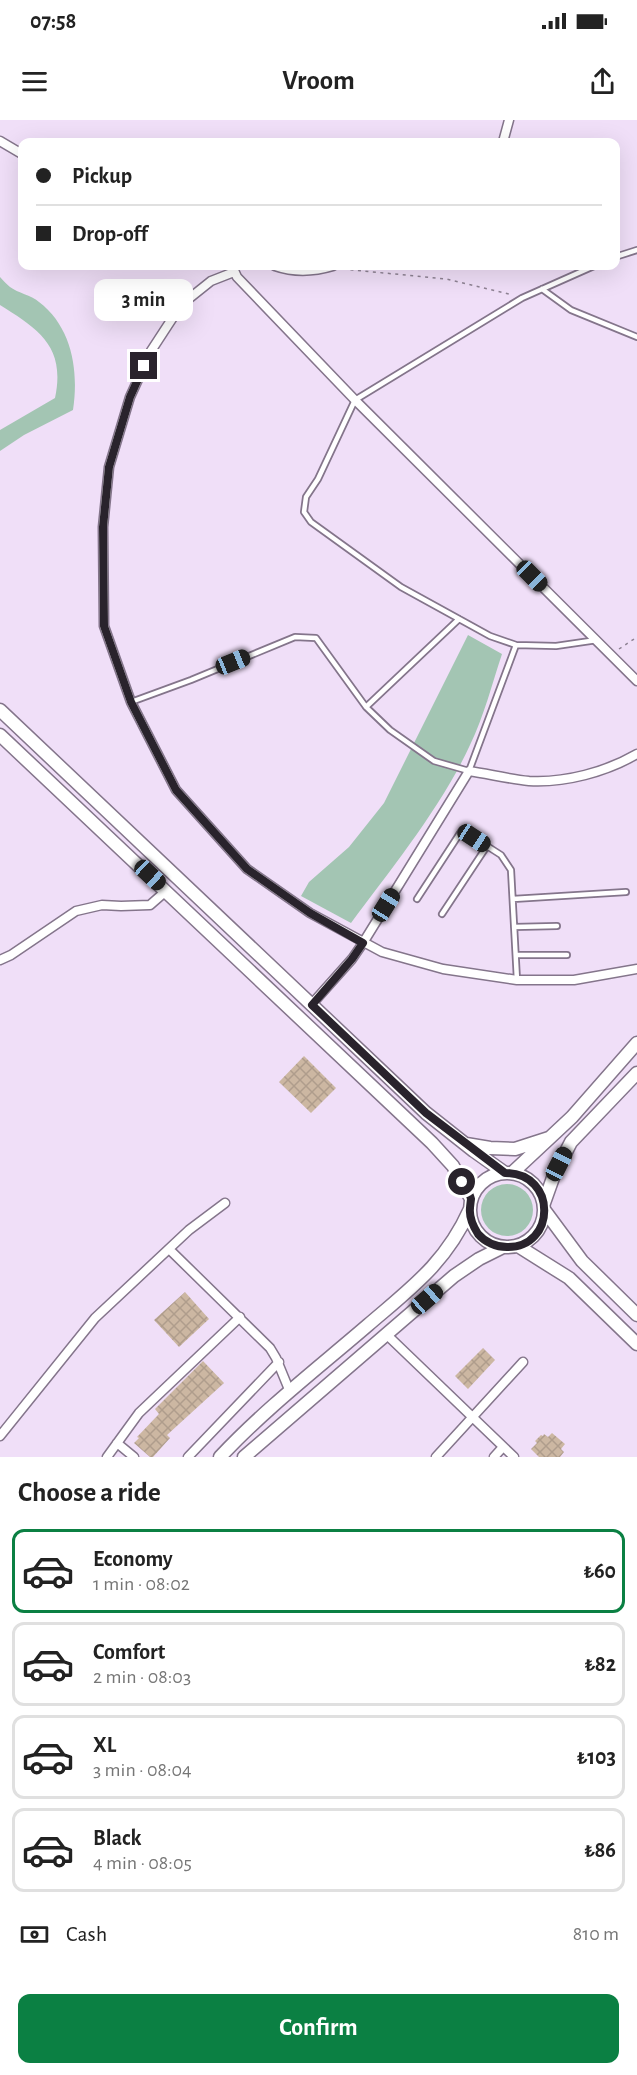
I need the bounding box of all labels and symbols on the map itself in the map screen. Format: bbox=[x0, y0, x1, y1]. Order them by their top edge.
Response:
callout: 3 min bbox=[94, 279, 194, 321]
route end bbox=[130, 352, 157, 379]
car bbox=[513, 557, 551, 595]
car bbox=[213, 647, 253, 677]
car bbox=[454, 821, 494, 855]
car bbox=[131, 856, 169, 894]
car bbox=[369, 885, 403, 925]
car bbox=[543, 1144, 575, 1184]
route start bbox=[448, 1168, 475, 1195]
car bbox=[408, 1280, 446, 1318]

